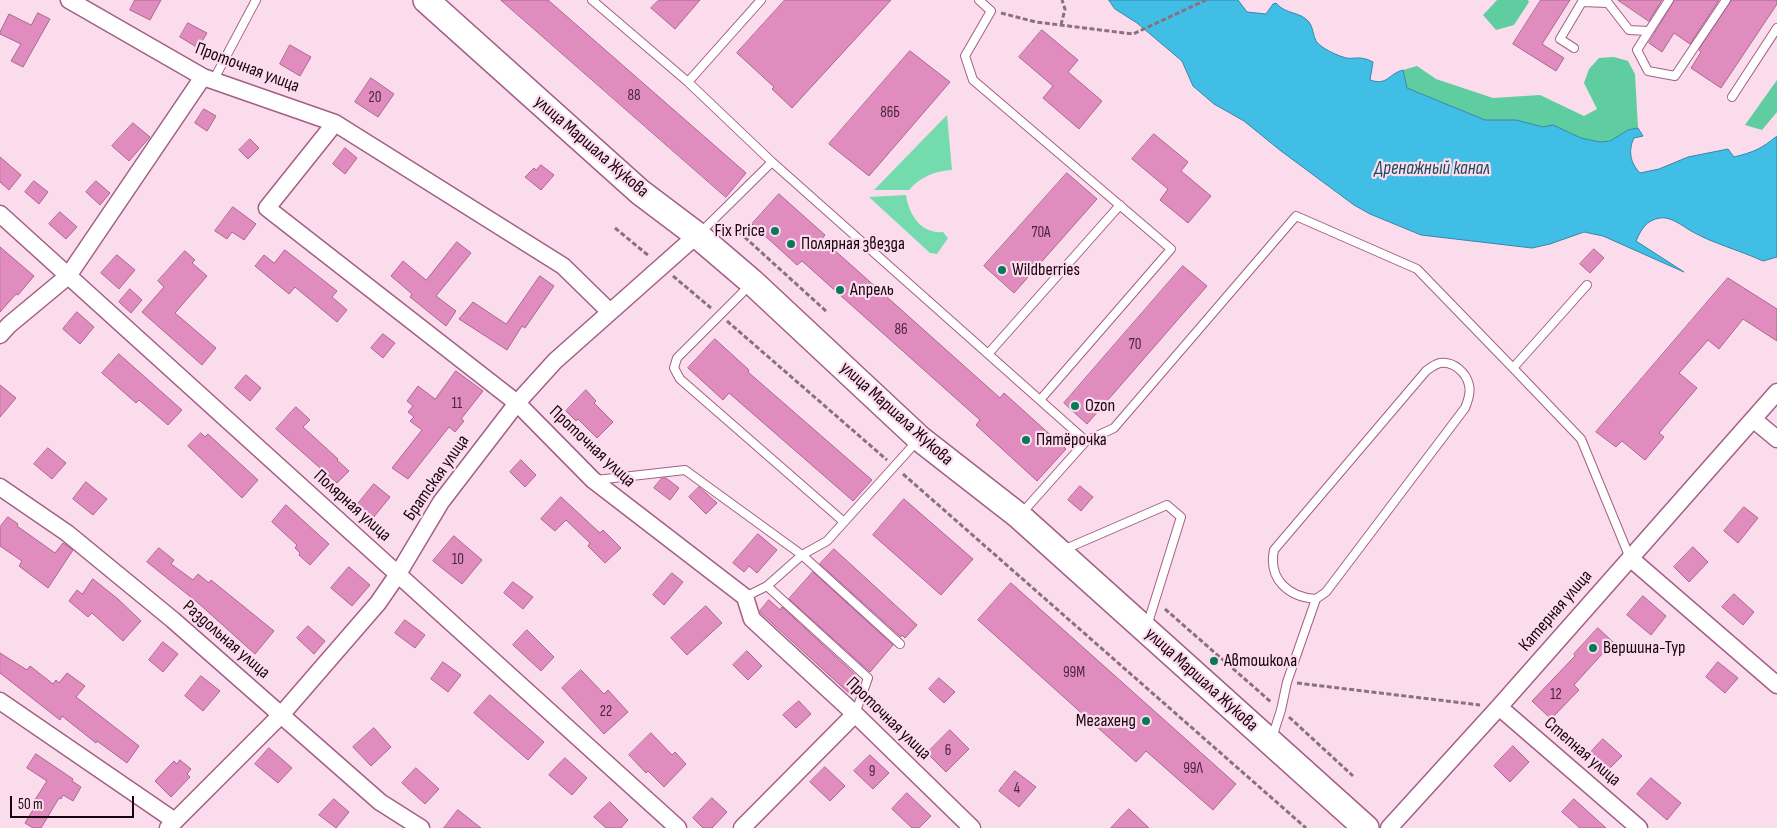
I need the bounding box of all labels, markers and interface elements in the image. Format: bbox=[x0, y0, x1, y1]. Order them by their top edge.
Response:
street label: Проточная улица bbox=[192, 38, 302, 98]
house number: 88 bbox=[627, 87, 641, 105]
house number: 20 bbox=[369, 89, 381, 107]
street label: улица Маршала Жукова bbox=[529, 91, 653, 203]
house number: 86Б bbox=[880, 104, 900, 122]
water label: Дренажный канал bbox=[1374, 158, 1490, 180]
place label: Fix Price bbox=[714, 220, 765, 242]
house number: 70А bbox=[1032, 224, 1050, 242]
marker: Fix Price bbox=[769, 225, 781, 237]
place label: Полярная звезда bbox=[801, 233, 905, 255]
marker: Полярная звезда bbox=[785, 238, 797, 250]
place label: Wildberries bbox=[1012, 259, 1080, 281]
marker: Wildberries bbox=[996, 264, 1008, 276]
place label: Апрель bbox=[850, 279, 894, 301]
marker: Апрель bbox=[834, 284, 846, 296]
house number: 86 bbox=[894, 321, 908, 339]
house number: 70 bbox=[1129, 336, 1141, 354]
street label: улица Маршала Жукова bbox=[835, 358, 957, 470]
house number: 11 bbox=[452, 395, 462, 413]
place label: Ozon bbox=[1085, 395, 1115, 417]
marker: Ozon bbox=[1069, 400, 1081, 412]
street label: Проточная улица bbox=[544, 402, 640, 492]
place label: Пятёрочка bbox=[1036, 429, 1107, 451]
street label: Братская улица bbox=[400, 431, 474, 525]
marker: Пятёрочка bbox=[1020, 434, 1032, 446]
street label: Полярная улица bbox=[309, 466, 395, 546]
house number: 10 bbox=[452, 551, 464, 569]
street label: Катерная улица bbox=[1515, 566, 1597, 656]
street label: Раздольная улица bbox=[178, 596, 274, 684]
street label: улица Маршала Жукова bbox=[1140, 624, 1262, 736]
place label: Вершина-Тур bbox=[1603, 637, 1686, 659]
marker: Вершина-Тур bbox=[1587, 642, 1599, 654]
place label: Автошкола bbox=[1224, 650, 1297, 672]
marker: Автошкола bbox=[1208, 655, 1220, 667]
house number: 99М bbox=[1063, 664, 1085, 682]
street label: Проточная улица bbox=[841, 673, 935, 765]
house number: 12 bbox=[1550, 686, 1562, 704]
house number: 22 bbox=[600, 703, 612, 721]
place label: Мегахенд bbox=[1076, 710, 1136, 732]
street label: Степная улица bbox=[1539, 713, 1625, 791]
marker: Мегахенд bbox=[1140, 715, 1152, 727]
house number: 6 bbox=[945, 742, 951, 760]
house number: 99Л bbox=[1183, 760, 1203, 778]
house number: 9 bbox=[869, 763, 875, 781]
house number: 4 bbox=[1014, 780, 1020, 798]
scale bar bbox=[12, 786, 136, 818]
text: 50 m bbox=[18, 795, 43, 814]

